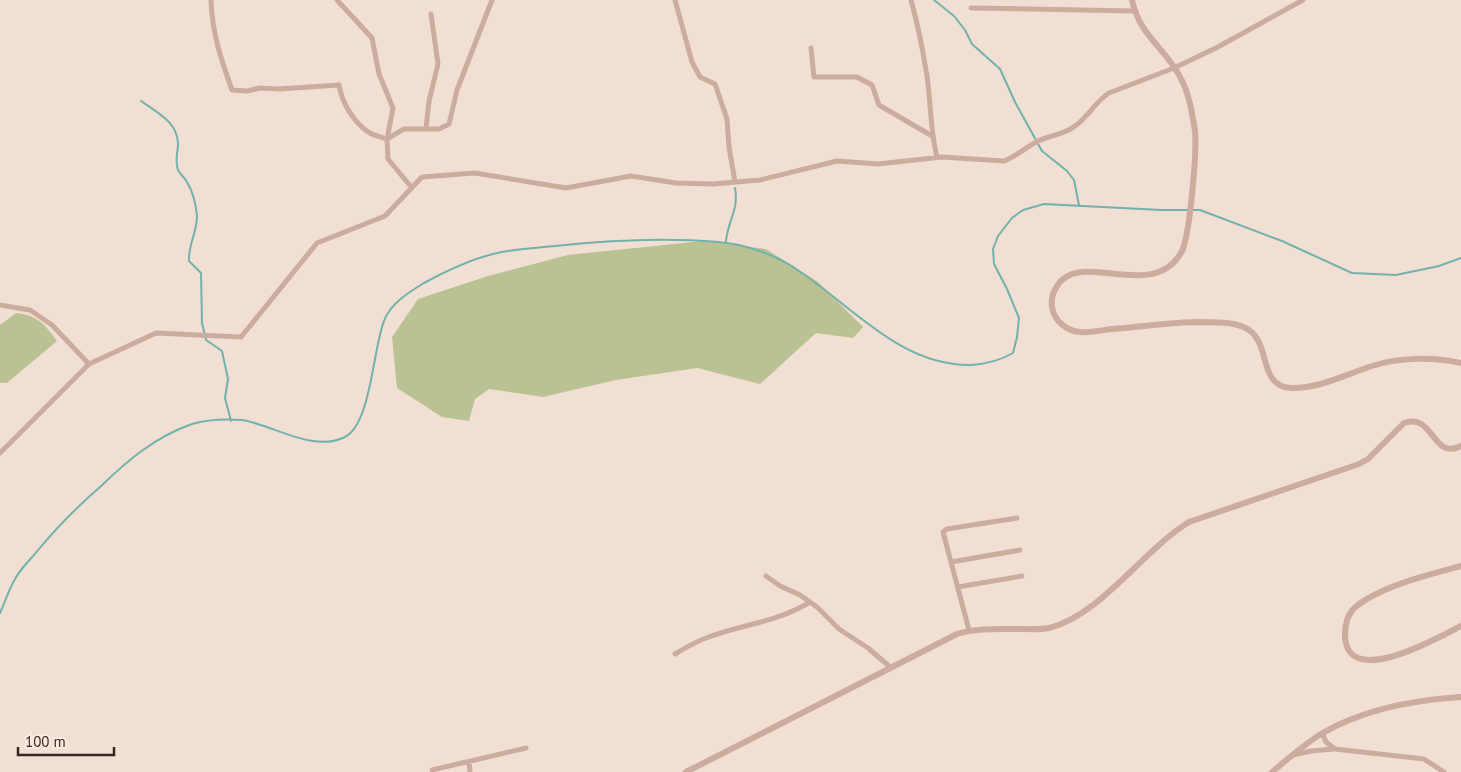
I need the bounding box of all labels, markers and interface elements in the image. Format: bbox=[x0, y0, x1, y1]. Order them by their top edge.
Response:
scale bar bbox=[18, 724, 114, 756]
text: 100 m bbox=[25, 732, 66, 751]

